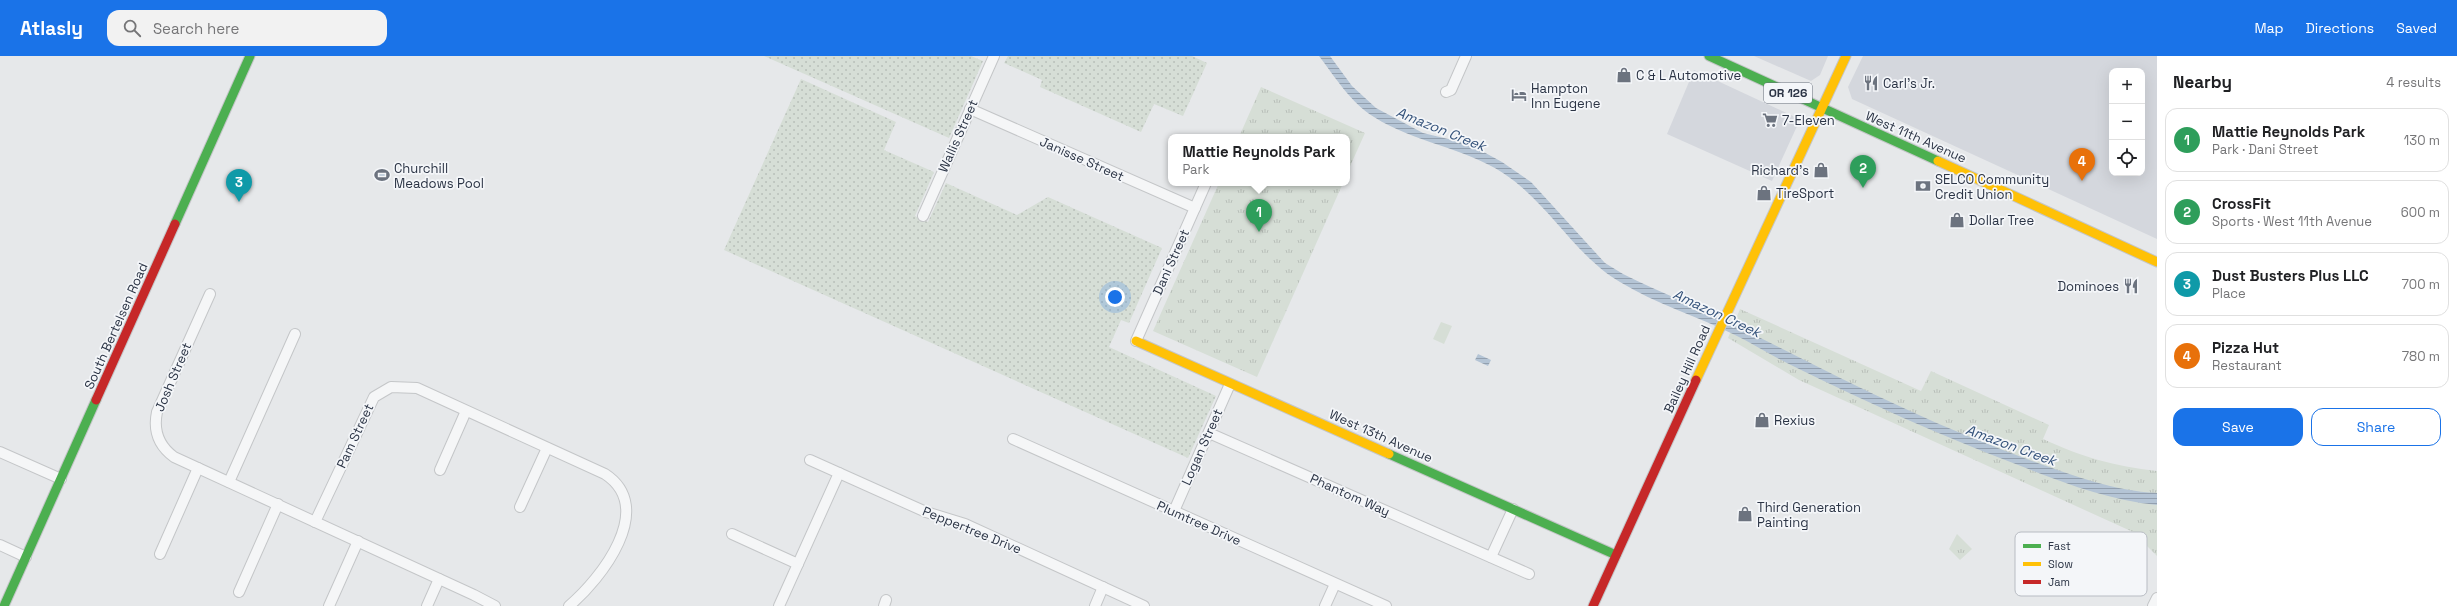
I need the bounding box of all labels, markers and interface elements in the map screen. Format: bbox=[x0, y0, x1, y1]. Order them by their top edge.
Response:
search box bbox=[107, 10, 387, 46]
text: Atlasly bbox=[20, 16, 83, 41]
icon: search bbox=[121, 17, 143, 39]
text: Search here bbox=[153, 19, 239, 38]
text: Map bbox=[2254, 19, 2284, 37]
text: Directions bbox=[2306, 19, 2374, 37]
text: Saved bbox=[2396, 19, 2437, 37]
shop icon: C & L Automotive bbox=[1615, 66, 1633, 84]
place label: C & L Automotive bbox=[1636, 67, 1741, 84]
map controls bbox=[2109, 68, 2145, 176]
button: + bbox=[2109, 68, 2145, 104]
text: Nearby bbox=[2173, 71, 2232, 93]
restaurant icon: Carl's Jr. bbox=[1862, 74, 1880, 92]
text: 4 results bbox=[2386, 74, 2441, 91]
place label: Carl's Jr. bbox=[1883, 75, 1935, 92]
place label: Hampton Inn Eugene bbox=[1531, 80, 1600, 112]
road number: OR 126 bbox=[1764, 83, 1812, 103]
hotel icon: Hampton Inn Eugene bbox=[1510, 86, 1528, 104]
street label: Wallis Street bbox=[934, 97, 982, 175]
water label: Amazon Creek bbox=[1394, 103, 1490, 156]
button: − bbox=[2109, 104, 2145, 140]
street label: West 11th Avenue bbox=[1863, 107, 1969, 167]
supermarket icon: 7-Eleven bbox=[1761, 111, 1779, 129]
place label: 7-Eleven bbox=[1782, 112, 1835, 129]
text: Mattie Reynolds Park bbox=[2212, 122, 2365, 141]
text: 1 bbox=[2184, 132, 2190, 149]
text: 130 m bbox=[2404, 132, 2440, 149]
street label: Janisse Street bbox=[1037, 133, 1127, 185]
popup bbox=[1168, 134, 1350, 186]
button: locate bbox=[2109, 140, 2145, 176]
text: Park · Dani Street bbox=[2212, 141, 2318, 158]
text: Mattie Reynolds Park bbox=[1182, 142, 1336, 161]
pin: 4 bbox=[2069, 148, 2095, 181]
pin: 2 bbox=[1850, 155, 1876, 188]
place label: Churchill Meadows Pool bbox=[394, 160, 484, 192]
text: Park bbox=[1182, 161, 1210, 178]
shop icon: Richard's bbox=[1812, 161, 1830, 179]
place label: Richard's bbox=[1751, 162, 1809, 179]
sports icon: Churchill Meadows Pool bbox=[373, 166, 391, 184]
pin: 3 bbox=[226, 169, 252, 202]
place label: SELCO Community Credit Union bbox=[1935, 171, 2049, 203]
bank icon: SELCO Community Credit Union bbox=[1914, 177, 1932, 195]
shop icon: TireSport bbox=[1755, 184, 1773, 202]
place label: TireSport bbox=[1776, 185, 1834, 202]
text: CrossFit bbox=[2212, 194, 2271, 213]
pin: 1 bbox=[1246, 199, 1272, 232]
text: 2 bbox=[2183, 204, 2191, 221]
text: 600 m bbox=[2401, 204, 2440, 221]
shop icon: Dollar Tree bbox=[1948, 211, 1966, 229]
place label: Dollar Tree bbox=[1969, 212, 2034, 229]
text: Sports · West 11th Avenue bbox=[2212, 213, 2372, 230]
street label: Dani Street bbox=[1149, 226, 1193, 298]
street label: South Bertelsen Road bbox=[80, 260, 152, 392]
text: Dust Busters Plus LLC bbox=[2212, 266, 2369, 285]
text: 3 bbox=[2183, 276, 2191, 293]
text: 700 m bbox=[2402, 276, 2440, 293]
restaurant icon: Dominoes bbox=[2122, 277, 2140, 295]
place label: Dominoes bbox=[2057, 278, 2119, 295]
water label: Amazon Creek bbox=[1670, 285, 1765, 342]
text: Place bbox=[2212, 285, 2246, 302]
your location bbox=[1105, 287, 1125, 307]
street label: Bailey Hill Road bbox=[1660, 322, 1714, 416]
text: Pizza Hut bbox=[2212, 338, 2279, 357]
street label: Josh Street bbox=[151, 340, 195, 414]
text: 4 bbox=[2183, 348, 2191, 365]
text: 780 m bbox=[2402, 348, 2440, 365]
text: Restaurant bbox=[2212, 357, 2282, 374]
street label: Pam Street bbox=[333, 401, 377, 471]
street label: Logan Street bbox=[1178, 406, 1226, 488]
street label: West 13th Avenue bbox=[1327, 406, 1435, 466]
button: Save bbox=[2173, 408, 2303, 446]
button: Share bbox=[2311, 408, 2441, 446]
shop icon: Rexius bbox=[1753, 411, 1771, 429]
place label: Rexius bbox=[1774, 412, 1815, 429]
water label: Amazon Creek bbox=[1963, 420, 2060, 470]
street label: Phantom Way bbox=[1307, 470, 1393, 520]
street label: Plumtree Drive bbox=[1154, 497, 1244, 549]
place label: Third Generation Painting bbox=[1757, 499, 1861, 531]
street label: Peppertree Drive bbox=[920, 502, 1024, 558]
shop icon: Third Generation Painting bbox=[1736, 505, 1754, 523]
legend bbox=[2015, 532, 2147, 596]
text: Fast bbox=[2048, 539, 2071, 553]
text: Slow bbox=[2048, 557, 2073, 571]
text: Jam bbox=[2048, 575, 2070, 589]

